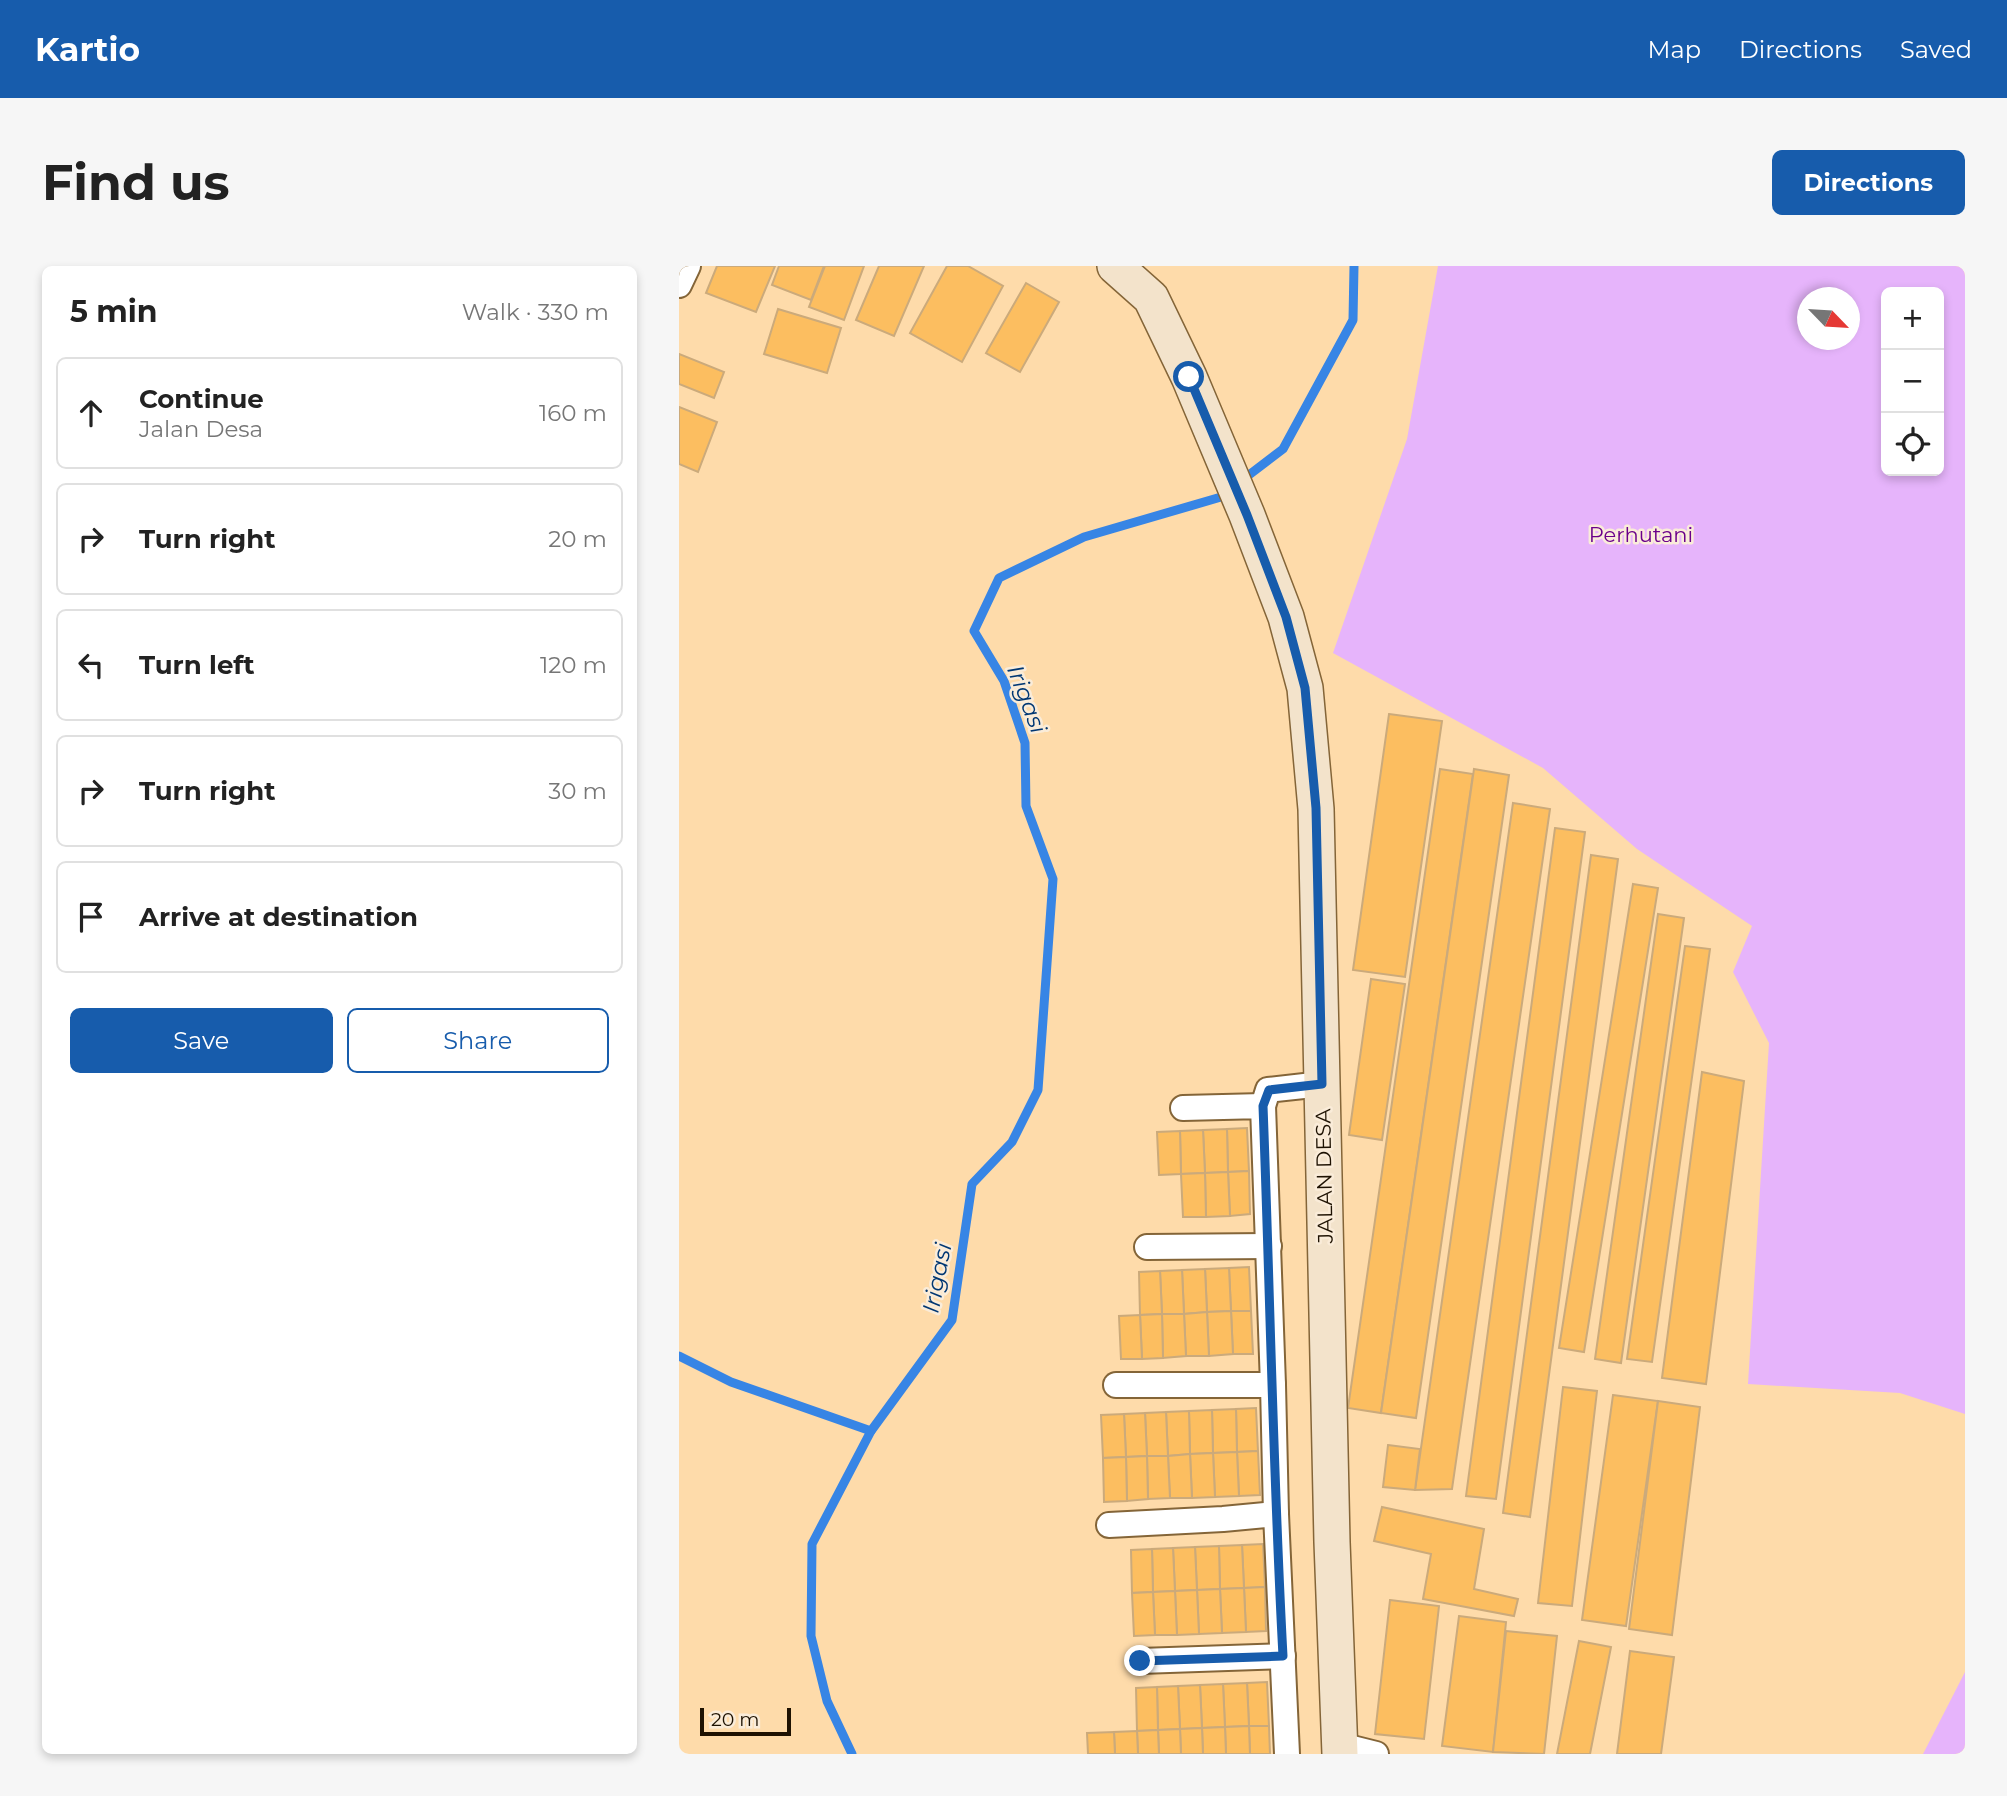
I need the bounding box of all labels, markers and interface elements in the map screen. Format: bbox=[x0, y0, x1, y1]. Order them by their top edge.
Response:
text: Kartio bbox=[35, 29, 140, 69]
text: Map bbox=[1648, 35, 1701, 64]
text: Directions bbox=[1739, 35, 1862, 64]
text: Saved bbox=[1900, 35, 1972, 64]
button: Directions bbox=[1772, 150, 1965, 215]
text: Find us bbox=[42, 153, 230, 212]
north arrow bbox=[1797, 287, 1860, 350]
map controls bbox=[1881, 287, 1944, 476]
button: + bbox=[1881, 287, 1944, 350]
text: 5 min bbox=[70, 293, 158, 330]
text: Walk · 330 m bbox=[462, 298, 609, 326]
button: − bbox=[1881, 350, 1944, 413]
route start bbox=[1173, 361, 1204, 392]
text: Continue bbox=[139, 383, 264, 415]
icon: ahead bbox=[72, 394, 110, 432]
text: 160 m bbox=[539, 399, 607, 427]
button: locate bbox=[1881, 413, 1944, 476]
text: Jalan Desa bbox=[139, 415, 263, 443]
icon: right bbox=[72, 520, 110, 558]
park label: Perhutani bbox=[1589, 522, 1693, 547]
text: Turn right bbox=[139, 523, 275, 555]
text: 20 m bbox=[548, 525, 607, 553]
icon: left bbox=[72, 646, 110, 684]
text: Turn left bbox=[139, 649, 255, 681]
text: 120 m bbox=[540, 651, 607, 679]
water label: Irigasi bbox=[1001, 661, 1053, 738]
icon: right bbox=[72, 772, 110, 810]
text: Turn right bbox=[139, 775, 275, 807]
text: 30 m bbox=[548, 777, 607, 805]
icon: arrive bbox=[72, 898, 110, 936]
text: Arrive at destination bbox=[139, 901, 418, 933]
button: Save bbox=[70, 1008, 333, 1073]
button: Share bbox=[347, 1008, 609, 1073]
street label: JALAN DESA bbox=[1310, 1108, 1338, 1245]
water label: Irigasi bbox=[916, 1240, 958, 1315]
route end bbox=[1124, 1645, 1155, 1676]
scale bar bbox=[700, 1705, 791, 1737]
text: 20 m bbox=[711, 1708, 759, 1731]

